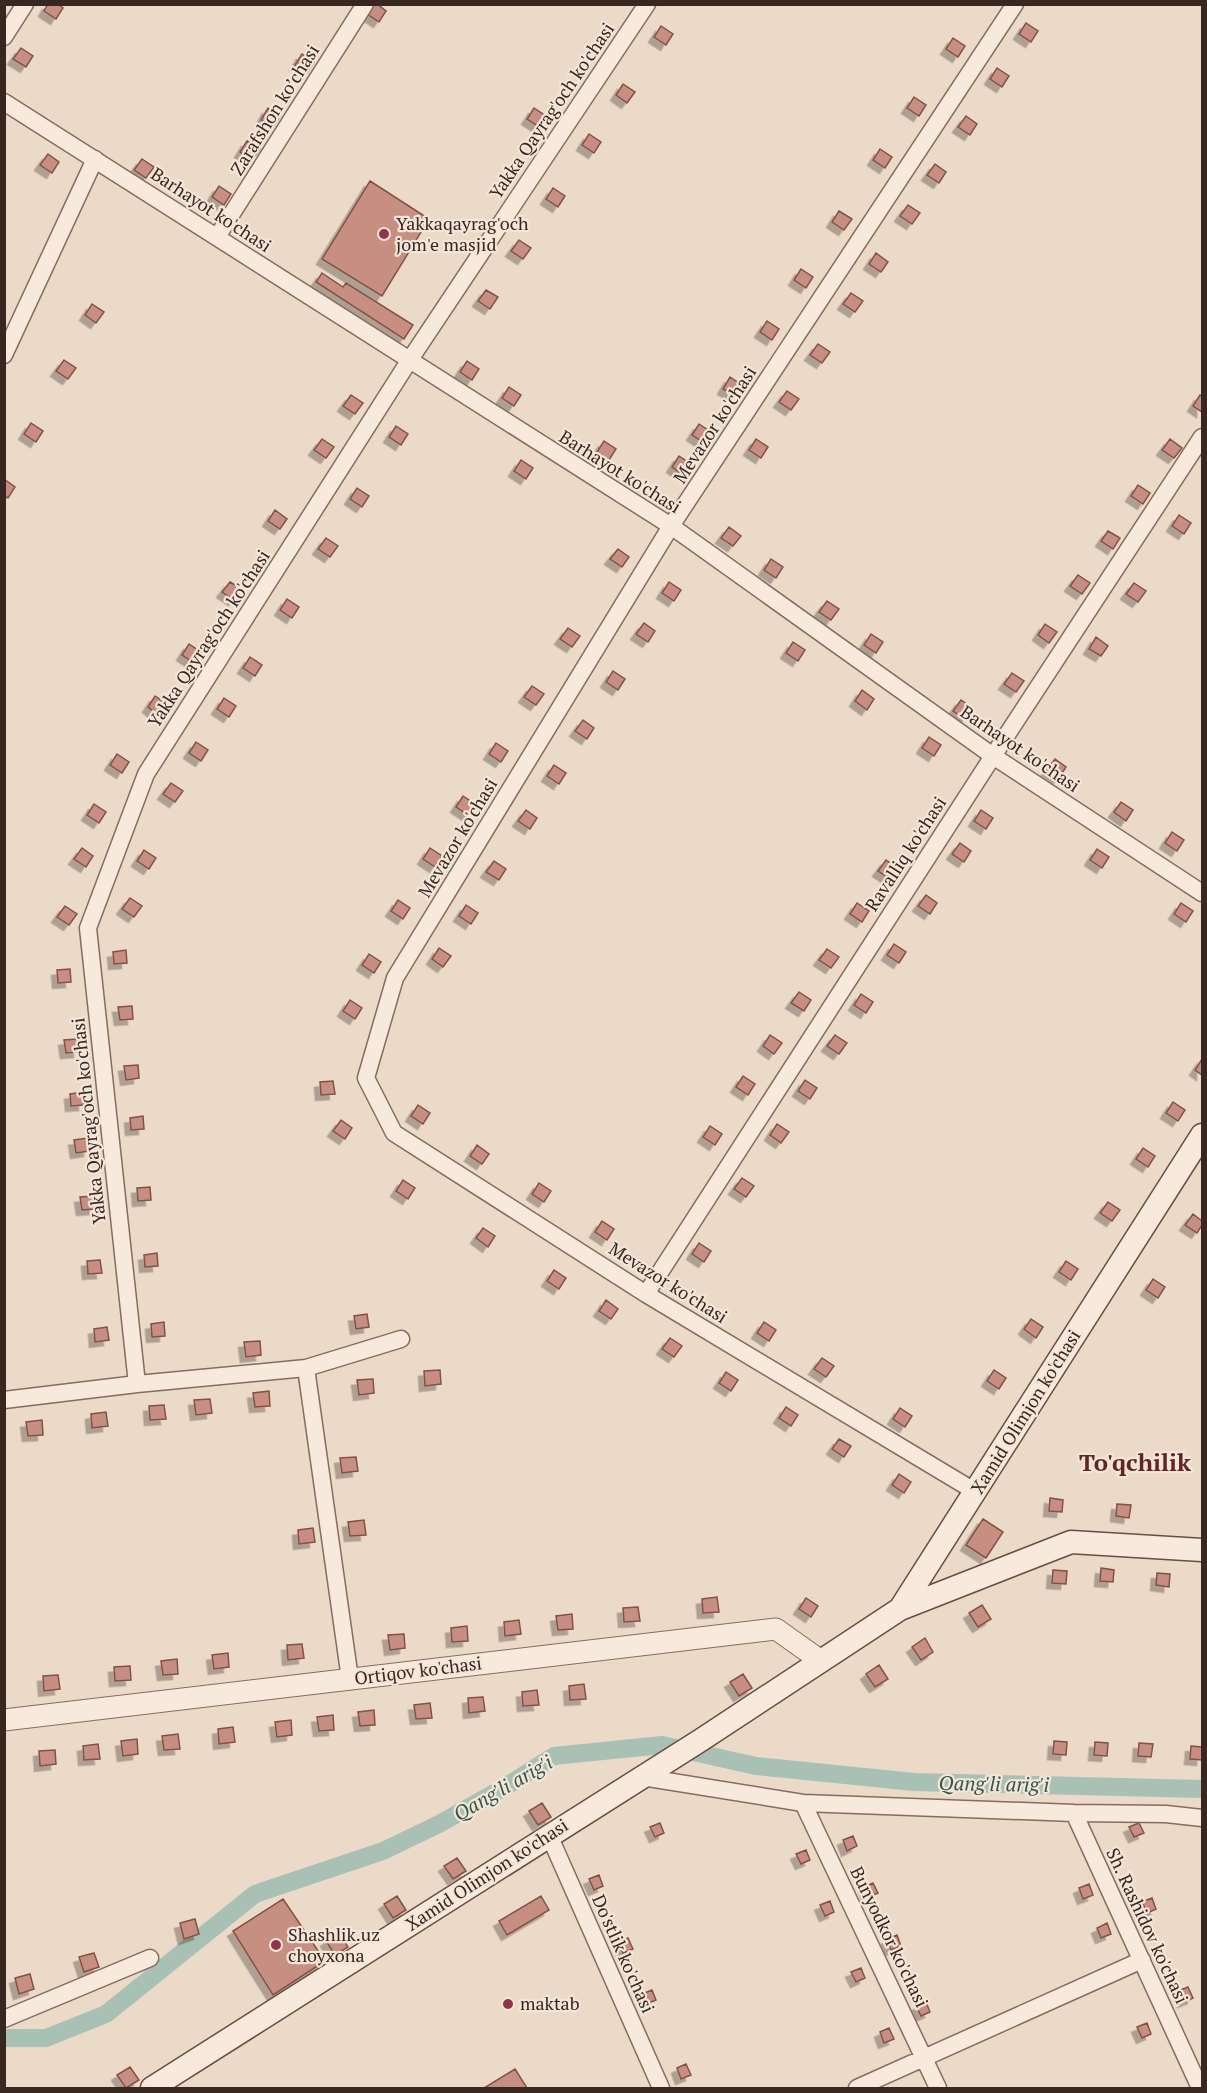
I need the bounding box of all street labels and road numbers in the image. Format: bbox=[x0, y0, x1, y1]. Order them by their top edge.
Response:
street label: Yakka Qayrag'och ko'chasi bbox=[483, 18, 619, 203]
street label: Zarafshon ko’chasi bbox=[224, 40, 324, 179]
street label: Barhayot ko'chasi bbox=[147, 161, 276, 257]
street label: Mevazor ko'chasi bbox=[667, 361, 761, 488]
street label: Barhayot ko'chasi bbox=[555, 424, 686, 518]
street label: Yakka Qayrag'och ko'chasi bbox=[142, 545, 275, 732]
street label: Barhayot ko'chasi bbox=[956, 699, 1085, 797]
street label: Mevazor ko'chasi bbox=[412, 773, 502, 902]
street label: Ravalliq ko'chasi bbox=[859, 792, 951, 915]
street label: Yakka Qayrag'och ko'chasi bbox=[65, 1017, 111, 1226]
street label: Mevazor ko'chasi bbox=[605, 1236, 732, 1328]
street label: Xamid Olimjon ko'chasi bbox=[965, 1325, 1085, 1498]
street label: Ortiqov ko'chasi bbox=[353, 1650, 483, 1690]
street label: Xamid Olimjon ko'chasi bbox=[401, 1813, 572, 1936]
street label: Sh. Rashidov ko'chasi bbox=[1101, 1844, 1195, 2007]
street label: Bunyodkor ko'chasi bbox=[845, 1862, 934, 2011]
street label: Do'stlik ko'chasi bbox=[587, 1891, 661, 2017]

